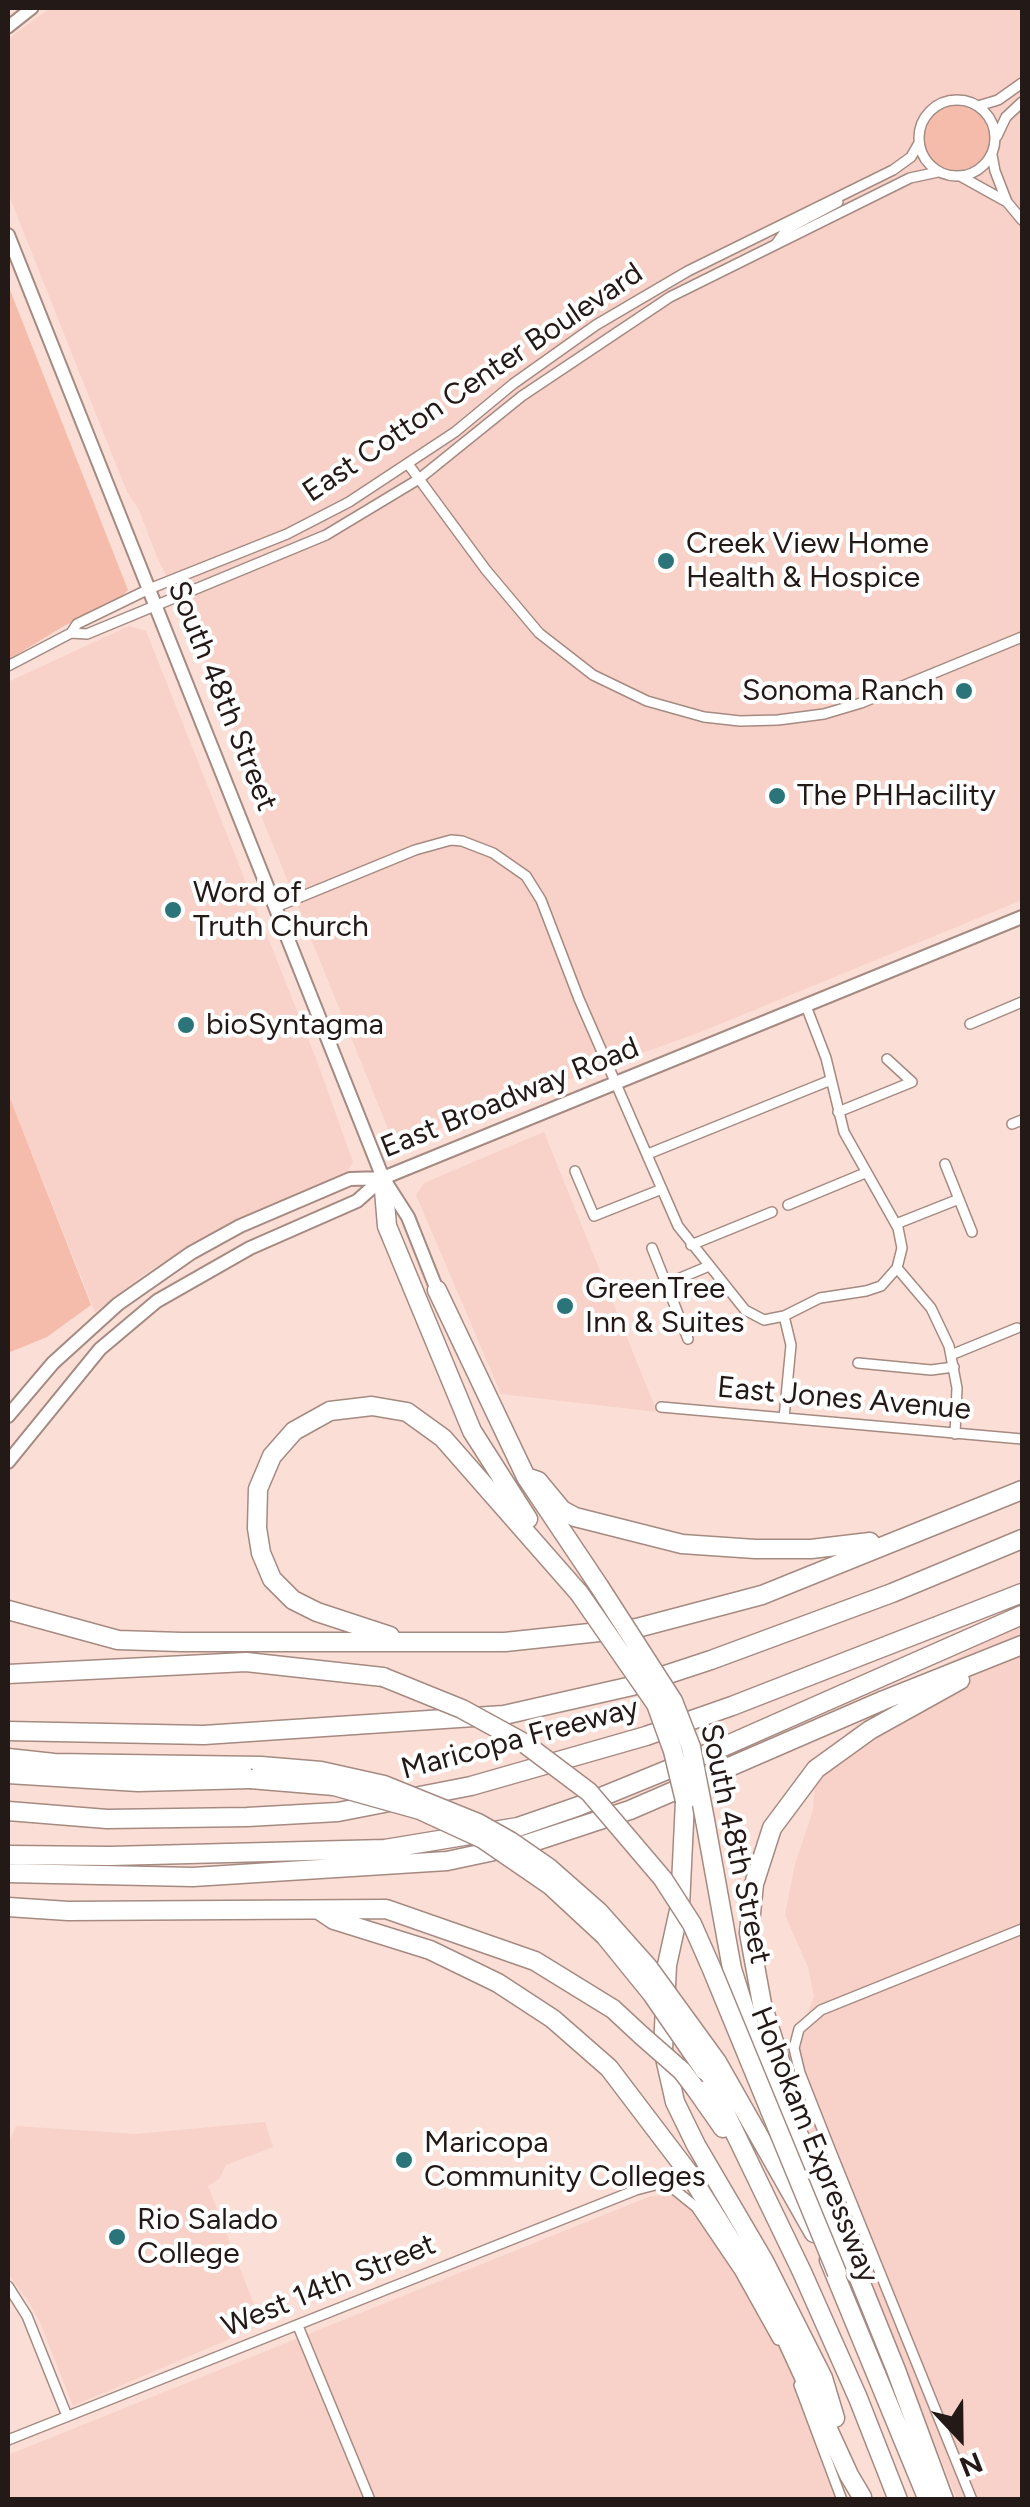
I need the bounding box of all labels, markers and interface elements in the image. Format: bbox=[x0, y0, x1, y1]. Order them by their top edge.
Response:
street label: East Cotton Center Boulevard bbox=[296, 256, 650, 510]
place label: Creek View Home Health & Hospice bbox=[686, 526, 929, 596]
marker: Creek View Home Health & Hospice bbox=[655, 550, 677, 572]
street label: South 48th Street bbox=[159, 576, 285, 816]
place label: Sonoma Ranch bbox=[742, 673, 944, 709]
marker: Sonoma Ranch bbox=[953, 680, 975, 702]
place label: The PHHacility bbox=[797, 778, 996, 814]
marker: The PHHacility bbox=[766, 785, 788, 807]
place label: Word of Truth Church bbox=[193, 875, 369, 946]
marker: Word of Truth Church bbox=[162, 899, 184, 921]
place label: bioSyntagma bbox=[206, 1007, 384, 1043]
marker: bioSyntagma bbox=[175, 1014, 197, 1036]
street label: East Broadway Road bbox=[376, 1030, 644, 1166]
place label: GreenTree Inn & Suites bbox=[585, 1271, 744, 1342]
marker: GreenTree Inn & Suites bbox=[554, 1295, 576, 1317]
street label: East Jones Avenue bbox=[716, 1370, 972, 1428]
street label: Maricopa Freeway bbox=[397, 1690, 643, 1788]
street label: South 48th Street bbox=[692, 1721, 778, 1967]
street label: Hohokam Expressway bbox=[742, 2002, 886, 2288]
place label: Maricopa Community Colleges bbox=[424, 2125, 706, 2196]
marker: Maricopa Community Colleges bbox=[393, 2149, 415, 2171]
place label: Rio Salado College bbox=[137, 2202, 278, 2272]
marker: Rio Salado College bbox=[106, 2226, 128, 2248]
street label: West 14th Street bbox=[217, 2227, 441, 2345]
north arrow bbox=[910, 2387, 1010, 2487]
text: N bbox=[955, 2445, 988, 2485]

